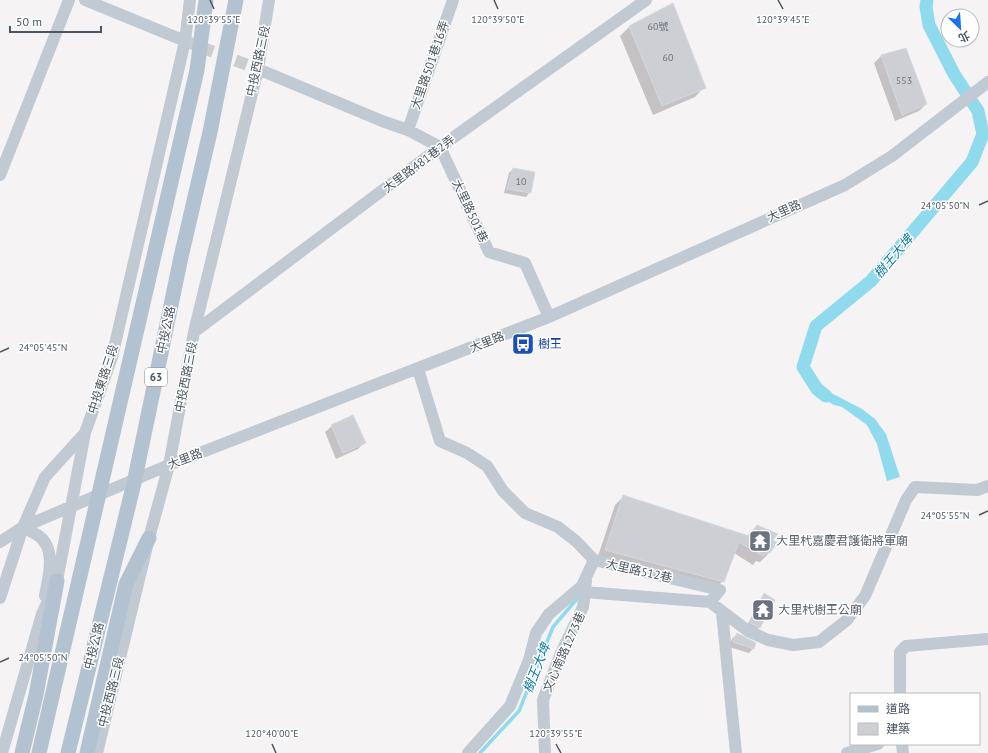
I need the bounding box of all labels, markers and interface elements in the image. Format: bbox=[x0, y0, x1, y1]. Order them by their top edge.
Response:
scale bar bbox=[10, 8, 101, 34]
north arrow bbox=[940, 8, 980, 48]
text: 120°39'55"E bbox=[187, 13, 241, 26]
text: 120°39'50"E bbox=[471, 13, 525, 26]
text: 120°39'45"E bbox=[756, 13, 810, 26]
text: 50 m bbox=[16, 14, 42, 29]
street label: 大里路501巷16弄 bbox=[407, 19, 452, 111]
house number: 60號 bbox=[648, 20, 668, 33]
street label: 中投西路三段 bbox=[243, 24, 272, 98]
text: 北 bbox=[956, 28, 972, 46]
house number: 60 bbox=[663, 51, 674, 64]
house number: 553 bbox=[896, 74, 912, 87]
street label: 大里路481巷2弄 bbox=[380, 132, 458, 196]
house number: 10 bbox=[516, 175, 527, 188]
street label: 大里路501巷 bbox=[449, 177, 492, 245]
street label: 大里路 bbox=[764, 196, 803, 225]
text: 24°05'50"N bbox=[920, 199, 970, 212]
water label: 樹王大埤 bbox=[870, 229, 918, 282]
street label: 中投公路 bbox=[153, 305, 178, 355]
street label: 大里路 bbox=[467, 328, 506, 355]
bus stop icon: 樹王 bbox=[510, 331, 536, 357]
place label: 樹王 bbox=[538, 336, 562, 351]
street label: 中投西路三段 bbox=[171, 340, 200, 414]
text: 24°05'45"N bbox=[18, 341, 68, 354]
street label: 中投東路三段 bbox=[84, 342, 121, 415]
road number: 63 bbox=[145, 368, 167, 386]
street label: 大里路 bbox=[165, 445, 204, 472]
text: 24°05'55"N bbox=[920, 509, 970, 522]
temple icon: 大里杙嘉慶君護衛將軍廟 bbox=[747, 528, 773, 554]
place label: 大里杙嘉慶君護衛將軍廟 bbox=[776, 533, 908, 548]
street label: 大里路512巷 bbox=[604, 556, 674, 585]
temple icon: 大里杙樹王公廟 bbox=[750, 597, 776, 623]
place label: 大里杙樹王公廟 bbox=[778, 602, 862, 617]
street label: 文心南路1273巷 bbox=[539, 609, 588, 694]
street label: 中投公路 bbox=[80, 621, 107, 671]
water label: 樹王大埤 bbox=[519, 639, 555, 695]
text: 24°05'50"N bbox=[18, 651, 68, 664]
street label: 中投西路三段 bbox=[95, 655, 127, 729]
legend bbox=[850, 693, 980, 745]
text: 道路 bbox=[886, 701, 910, 716]
text: 建築 bbox=[886, 721, 910, 736]
text: 120°40'00"E bbox=[245, 727, 299, 740]
text: 120°39'55"E bbox=[529, 727, 583, 740]

